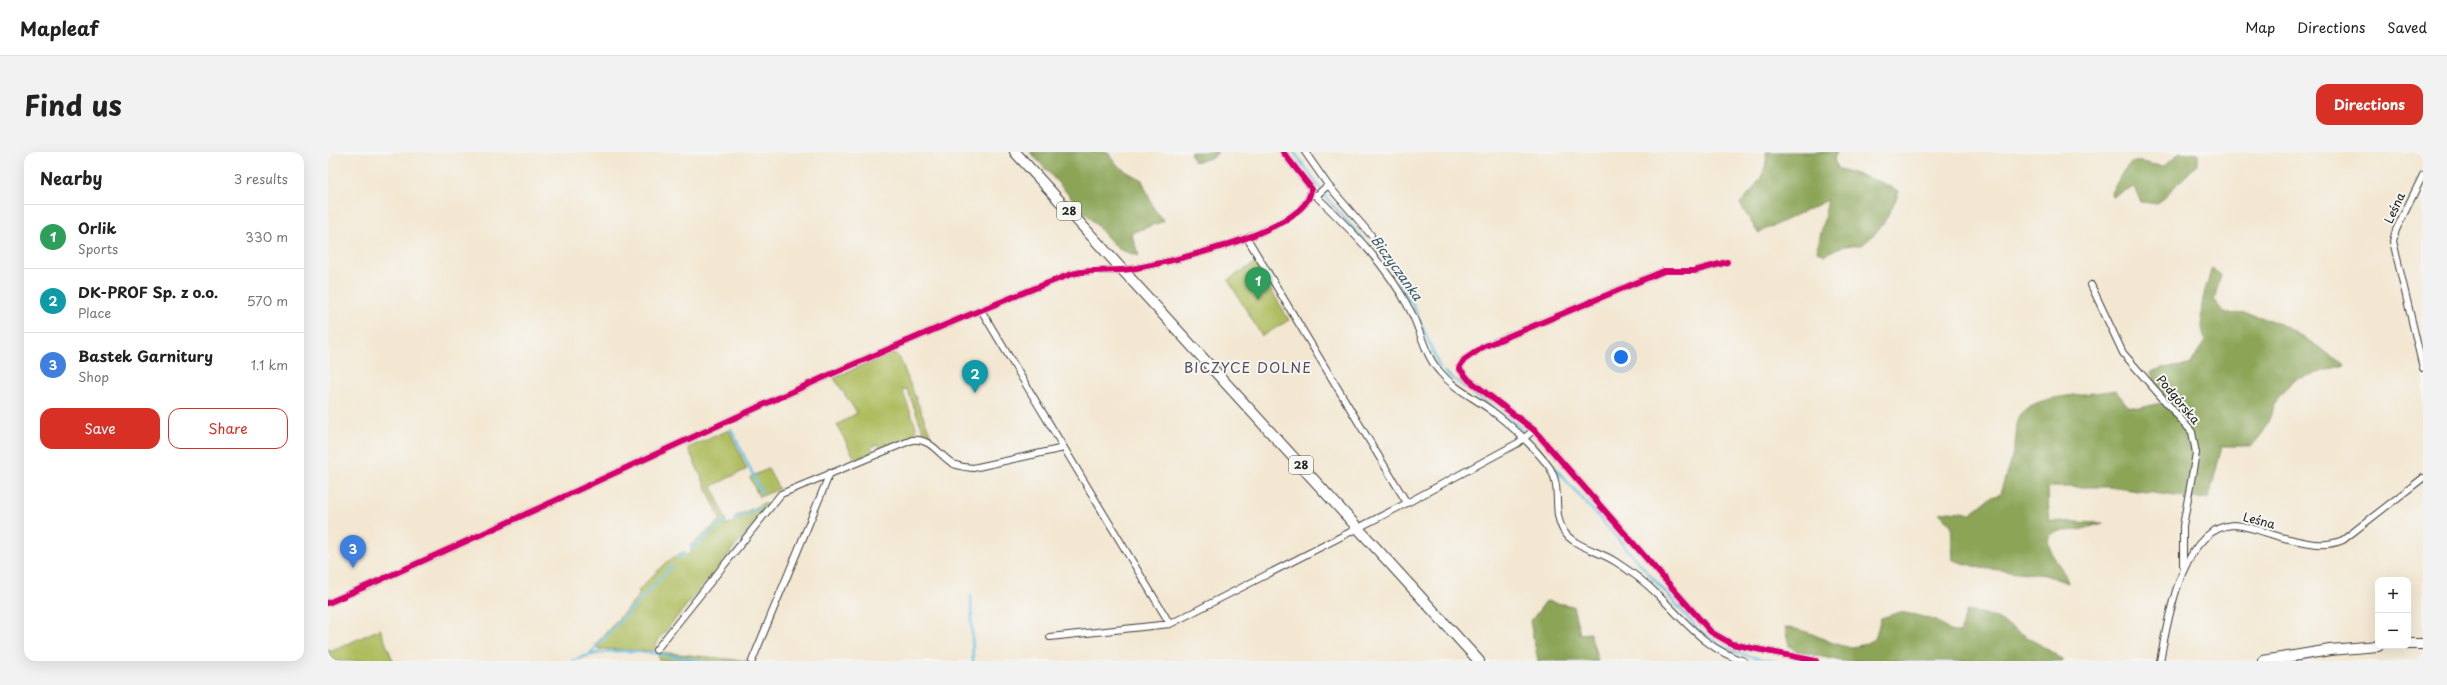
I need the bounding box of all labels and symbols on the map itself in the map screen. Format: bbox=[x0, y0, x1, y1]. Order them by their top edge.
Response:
street label: Leśna bbox=[2379, 189, 2409, 226]
road number: 28 bbox=[1057, 202, 1081, 220]
water label: Biczyczanka bbox=[1367, 231, 1428, 305]
pin: 1 bbox=[1245, 267, 1271, 300]
your location bbox=[1611, 347, 1631, 367]
district label: BICZYCE DOLNE bbox=[1184, 357, 1312, 378]
pin: 2 bbox=[962, 360, 988, 393]
street label: Podgórska bbox=[2153, 371, 2205, 428]
road number: 28 bbox=[1289, 456, 1313, 474]
street label: Leśna bbox=[2241, 507, 2278, 533]
pin: 3 bbox=[340, 535, 366, 568]

